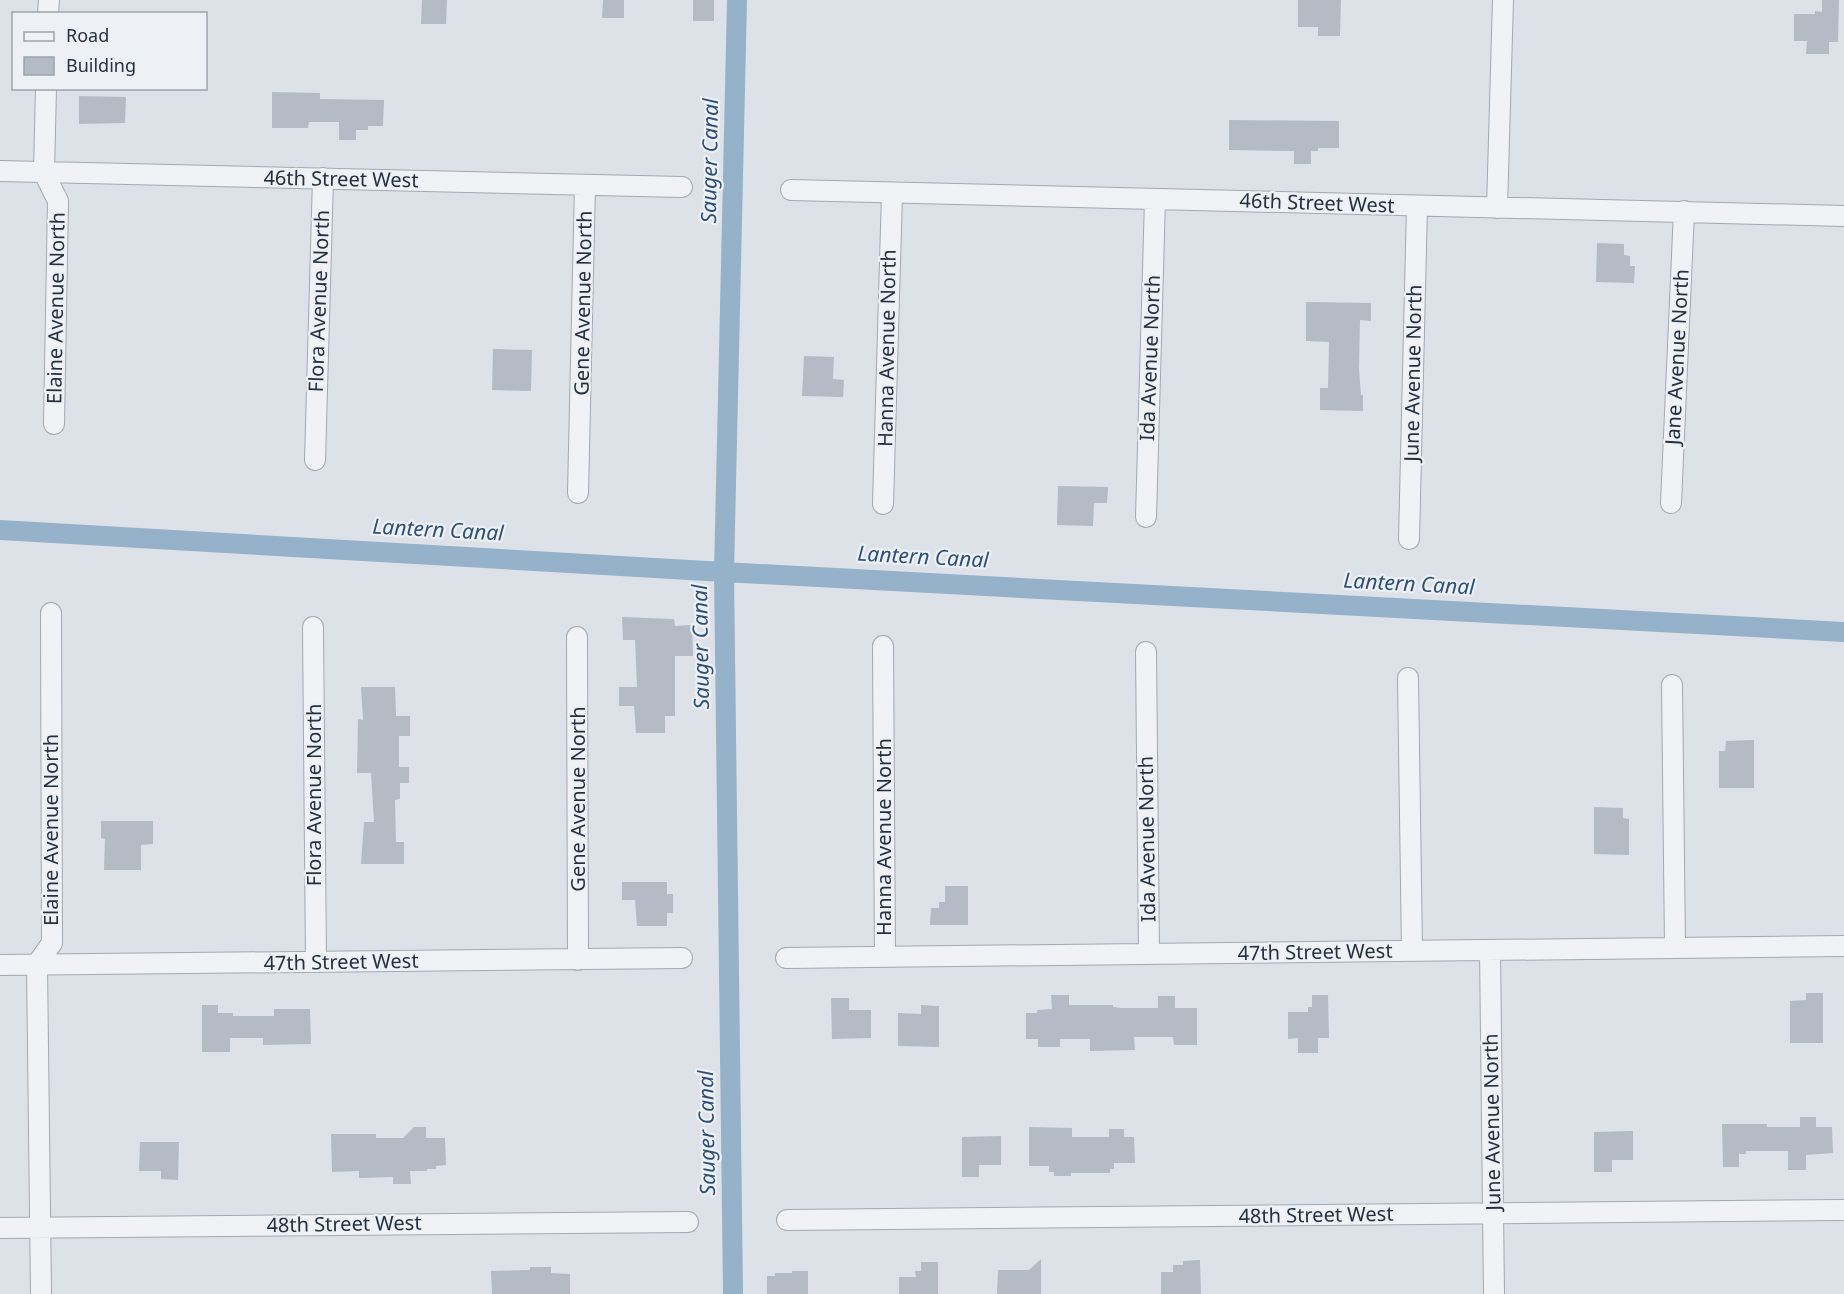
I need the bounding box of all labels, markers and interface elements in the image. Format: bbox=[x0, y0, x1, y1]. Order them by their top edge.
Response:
legend bbox=[12, 12, 207, 90]
text: Road bbox=[66, 23, 109, 47]
text: Building bbox=[66, 53, 136, 77]
water label: Sauger Canal bbox=[694, 98, 724, 224]
street label: 46th Street West bbox=[263, 164, 419, 193]
street label: 46th Street West bbox=[1239, 186, 1395, 219]
street label: Flora Avenue North bbox=[302, 209, 335, 393]
street label: Gene Avenue North bbox=[567, 210, 598, 396]
street label: Elaine Avenue North bbox=[40, 212, 71, 404]
street label: Hanna Avenue North bbox=[871, 249, 902, 447]
street label: Jane Avenue North bbox=[1658, 268, 1695, 448]
street label: Ida Avenue North bbox=[1133, 275, 1166, 441]
street label: June Avenue North bbox=[1397, 284, 1428, 464]
water label: Lantern Canal bbox=[372, 512, 505, 546]
water label: Lantern Canal bbox=[857, 539, 990, 573]
water label: Lantern Canal bbox=[1343, 566, 1476, 600]
water label: Sauger Canal bbox=[685, 584, 715, 710]
street label: Flora Avenue North bbox=[300, 704, 327, 886]
street label: Gene Avenue North bbox=[564, 706, 591, 892]
street label: Elaine Avenue North bbox=[37, 734, 64, 926]
street label: Hanna Avenue North bbox=[870, 738, 897, 936]
street label: Ida Avenue North bbox=[1132, 756, 1161, 922]
street label: 47th Street West bbox=[1237, 937, 1393, 966]
street label: 47th Street West bbox=[263, 947, 419, 976]
street label: June Avenue North bbox=[1476, 1033, 1507, 1213]
water label: Sauger Canal bbox=[691, 1070, 721, 1196]
street label: 48th Street West bbox=[1238, 1200, 1394, 1229]
street label: 48th Street West bbox=[266, 1209, 422, 1238]

